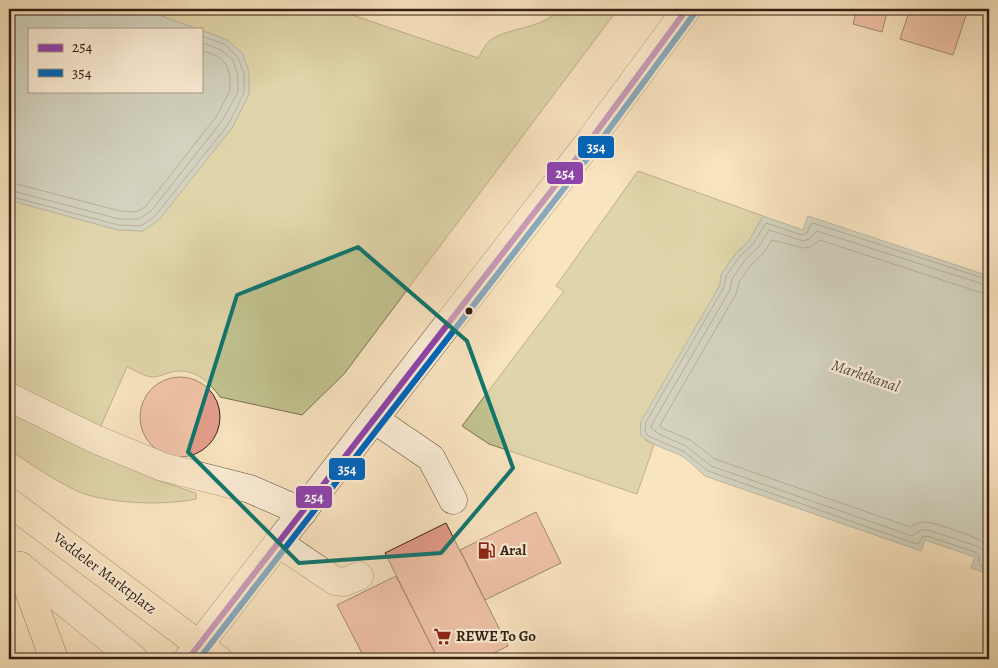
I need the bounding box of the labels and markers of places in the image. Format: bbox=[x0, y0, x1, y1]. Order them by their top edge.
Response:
unlabelled marker bbox=[464, 306, 474, 316]
fuel station icon: Aral bbox=[476, 540, 496, 560]
place label: Aral bbox=[499, 540, 526, 560]
supermarket icon: REWE To Go bbox=[432, 626, 452, 646]
place label: REWE To Go bbox=[456, 626, 536, 646]

